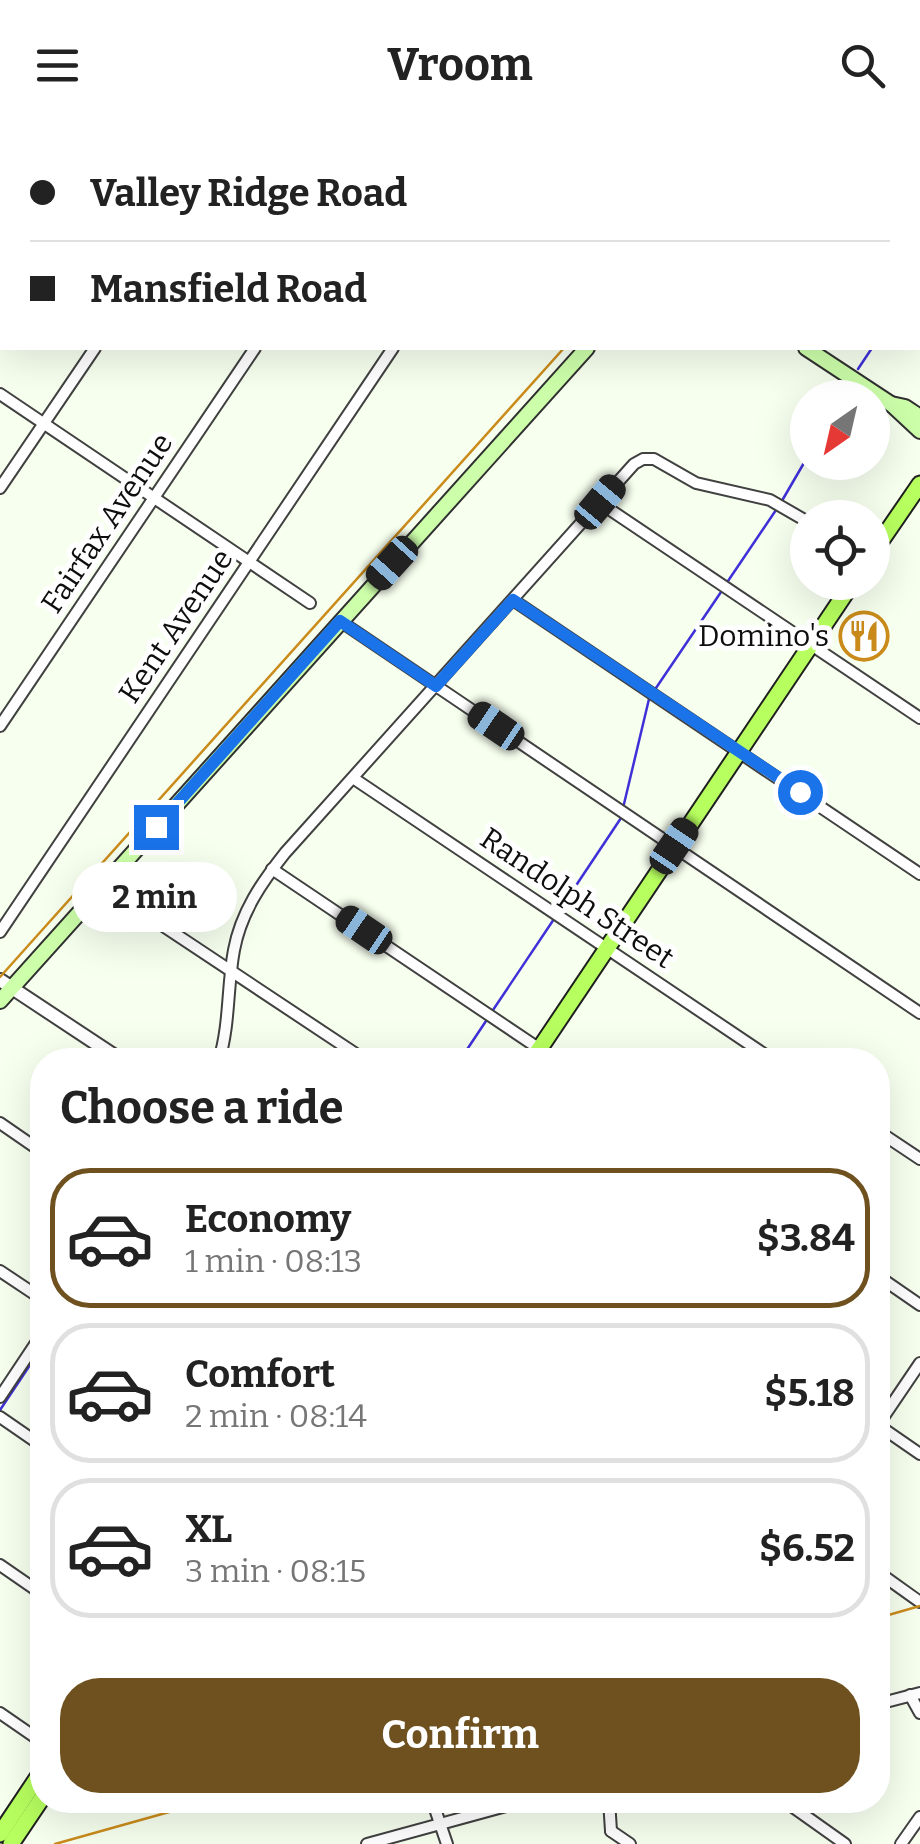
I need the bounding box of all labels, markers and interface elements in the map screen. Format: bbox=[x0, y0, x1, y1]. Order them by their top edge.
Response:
icon: menu bbox=[30, 38, 85, 93]
text: Vroom bbox=[387, 38, 533, 92]
icon: search bbox=[835, 38, 890, 93]
text: Valley Ridge Road bbox=[90, 170, 407, 216]
text: Mansfield Road bbox=[90, 266, 367, 312]
north arrow bbox=[790, 380, 890, 480]
map controls bbox=[790, 380, 890, 600]
street label: Fairfax Avenue bbox=[34, 426, 180, 620]
car bbox=[569, 469, 631, 535]
button: locate bbox=[790, 500, 890, 600]
car bbox=[361, 531, 423, 595]
street label: Kent Avenue bbox=[111, 542, 241, 710]
restaurant icon: Domino's bbox=[838, 610, 890, 662]
place label: Domino's bbox=[698, 618, 829, 654]
car bbox=[463, 697, 529, 755]
route start bbox=[778, 770, 823, 815]
route end bbox=[134, 805, 179, 850]
car bbox=[645, 813, 703, 879]
street label: Randolph Street bbox=[473, 820, 681, 976]
callout: 2 min bbox=[74, 862, 238, 932]
text: 2 min bbox=[112, 878, 197, 916]
car bbox=[331, 901, 397, 959]
text: Choose a ride bbox=[60, 1081, 343, 1135]
icon: car bbox=[65, 1193, 155, 1283]
text: Economy bbox=[185, 1196, 351, 1242]
text: $3.84 bbox=[757, 1215, 855, 1261]
text: 1 min · 08:13 bbox=[185, 1242, 362, 1280]
icon: car bbox=[65, 1348, 155, 1438]
text: Comfort bbox=[185, 1351, 335, 1397]
text: $5.18 bbox=[764, 1370, 855, 1416]
text: 2 min · 08:14 bbox=[185, 1397, 367, 1435]
icon: car bbox=[65, 1503, 155, 1593]
text: XL bbox=[185, 1506, 232, 1552]
text: $6.52 bbox=[759, 1525, 855, 1571]
text: 3 min · 08:15 bbox=[185, 1552, 366, 1590]
button: Confirm bbox=[60, 1678, 860, 1793]

